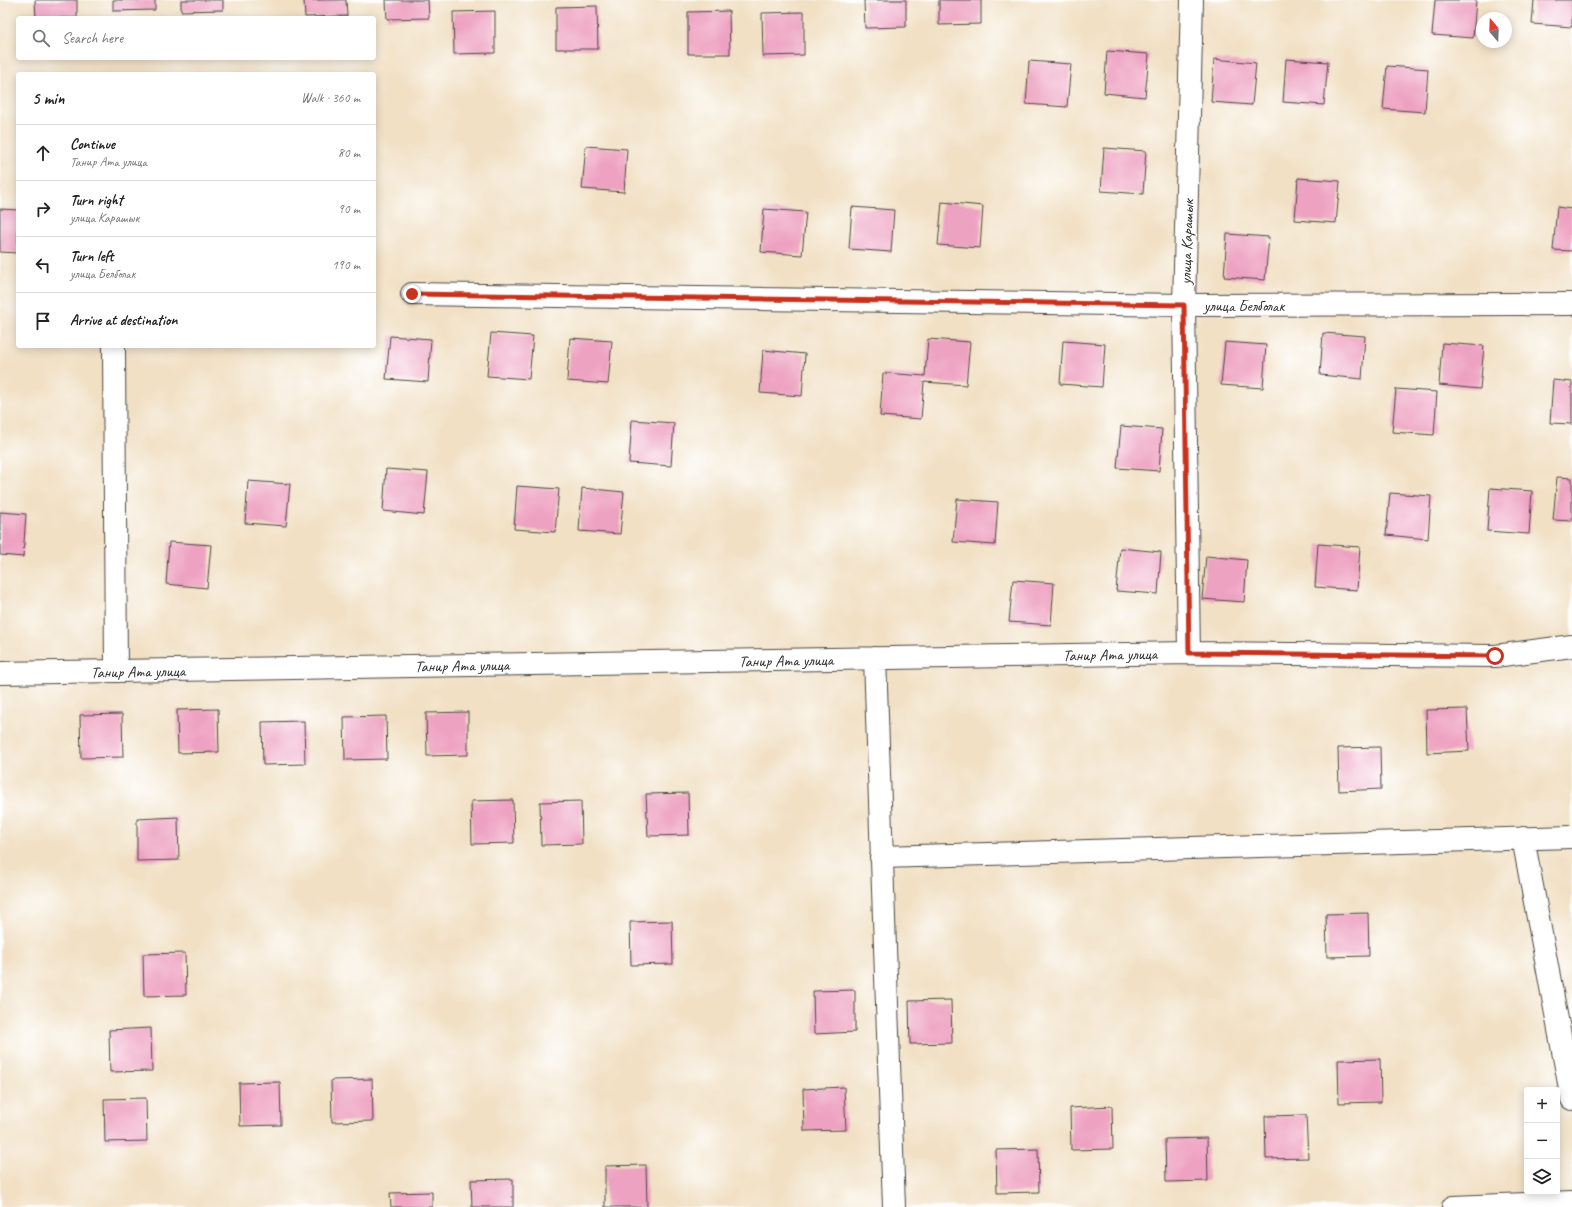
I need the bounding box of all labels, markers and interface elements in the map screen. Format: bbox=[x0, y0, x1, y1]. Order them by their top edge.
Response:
north arrow bbox=[1476, 12, 1512, 48]
search box bbox=[16, 16, 376, 60]
icon: search bbox=[30, 27, 52, 49]
text: Search here bbox=[62, 29, 123, 48]
text: 5 min bbox=[32, 88, 64, 109]
text: Walk · 360 m bbox=[301, 90, 360, 106]
text: Continue bbox=[70, 135, 115, 154]
icon: ahead bbox=[32, 142, 54, 164]
text: 80 m bbox=[338, 145, 360, 161]
text: Танир Ата улица bbox=[70, 154, 147, 170]
text: Turn right bbox=[70, 191, 123, 210]
street label: улица Карашык bbox=[1175, 197, 1199, 286]
icon: right bbox=[32, 198, 54, 220]
text: 90 m bbox=[338, 201, 360, 217]
text: улица Карашык bbox=[70, 210, 139, 226]
text: Turn left bbox=[70, 247, 113, 266]
icon: left bbox=[32, 254, 54, 276]
text: 190 m bbox=[332, 257, 360, 273]
text: улица Белболак bbox=[70, 266, 135, 282]
route end bbox=[403, 285, 421, 303]
street label: улица Белболак bbox=[1203, 296, 1285, 316]
icon: arrive bbox=[32, 310, 54, 332]
text: Arrive at destination bbox=[70, 311, 177, 330]
street label: Танир Ата улица bbox=[1063, 644, 1159, 666]
route start bbox=[1486, 647, 1504, 665]
street label: Танир Ата улица bbox=[739, 650, 835, 672]
street label: Танир Ата улица bbox=[415, 655, 511, 677]
street label: Танир Ата улица bbox=[91, 661, 187, 683]
map controls bbox=[1524, 1087, 1560, 1195]
button: + bbox=[1524, 1087, 1560, 1123]
button: − bbox=[1524, 1123, 1560, 1159]
button: layers bbox=[1524, 1159, 1560, 1195]

